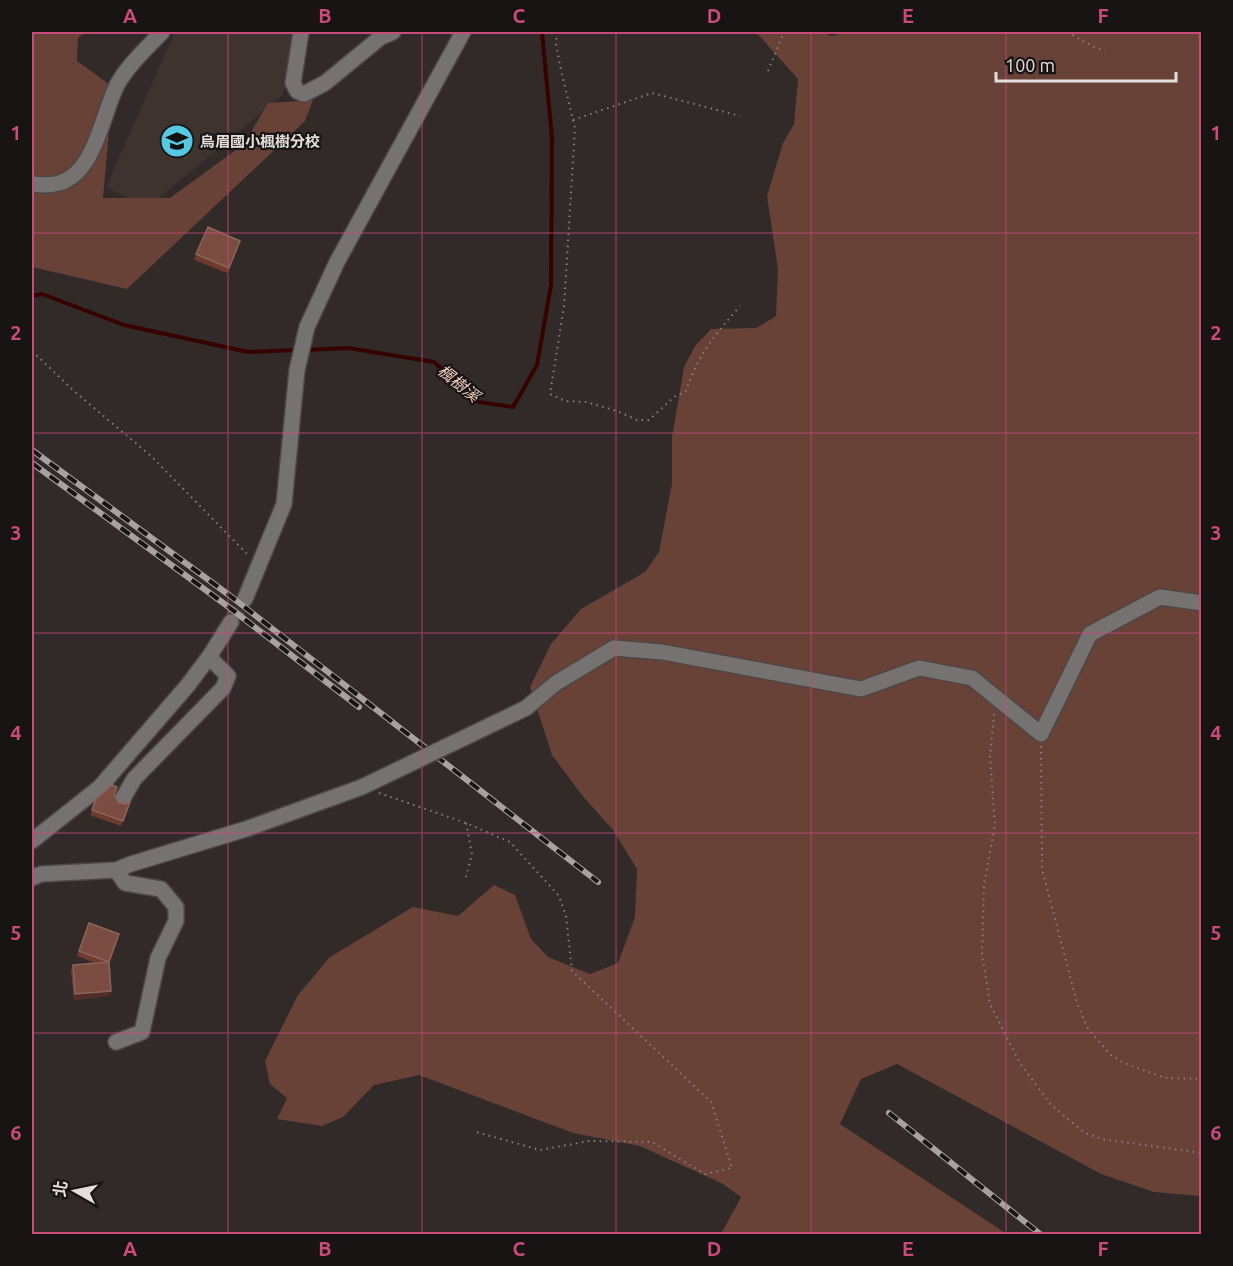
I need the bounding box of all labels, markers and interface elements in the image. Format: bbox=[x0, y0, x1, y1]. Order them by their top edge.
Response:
text: A bbox=[123, 4, 137, 27]
text: B bbox=[318, 4, 332, 27]
text: C bbox=[513, 4, 526, 27]
text: D bbox=[707, 4, 721, 27]
text: E bbox=[902, 4, 914, 27]
text: F bbox=[1097, 4, 1109, 27]
scale bar bbox=[996, 45, 1176, 83]
text: 100 m bbox=[1005, 55, 1055, 75]
text: 1 bbox=[10, 121, 22, 144]
text: 1 bbox=[1210, 121, 1222, 144]
school or university icon: 烏眉國小楓樹分校 bbox=[159, 123, 195, 159]
place label: 烏眉國小楓樹分校 bbox=[200, 133, 320, 150]
text: 2 bbox=[10, 321, 22, 344]
text: 2 bbox=[1210, 321, 1222, 344]
water label: 楓樹溪 bbox=[435, 361, 485, 406]
text: 3 bbox=[10, 521, 22, 544]
text: 3 bbox=[1210, 521, 1222, 544]
text: 4 bbox=[10, 721, 22, 744]
text: 4 bbox=[1210, 721, 1222, 744]
text: 5 bbox=[10, 921, 22, 944]
text: 5 bbox=[1210, 921, 1222, 944]
text: 6 bbox=[10, 1121, 22, 1144]
text: 6 bbox=[1210, 1121, 1222, 1144]
north arrow bbox=[45, 1161, 105, 1221]
text: 北 bbox=[50, 1179, 70, 1198]
text: A bbox=[123, 1237, 137, 1260]
text: B bbox=[318, 1237, 332, 1260]
text: C bbox=[513, 1237, 526, 1260]
text: D bbox=[707, 1237, 721, 1260]
text: E bbox=[902, 1237, 914, 1260]
text: F bbox=[1097, 1237, 1109, 1260]

